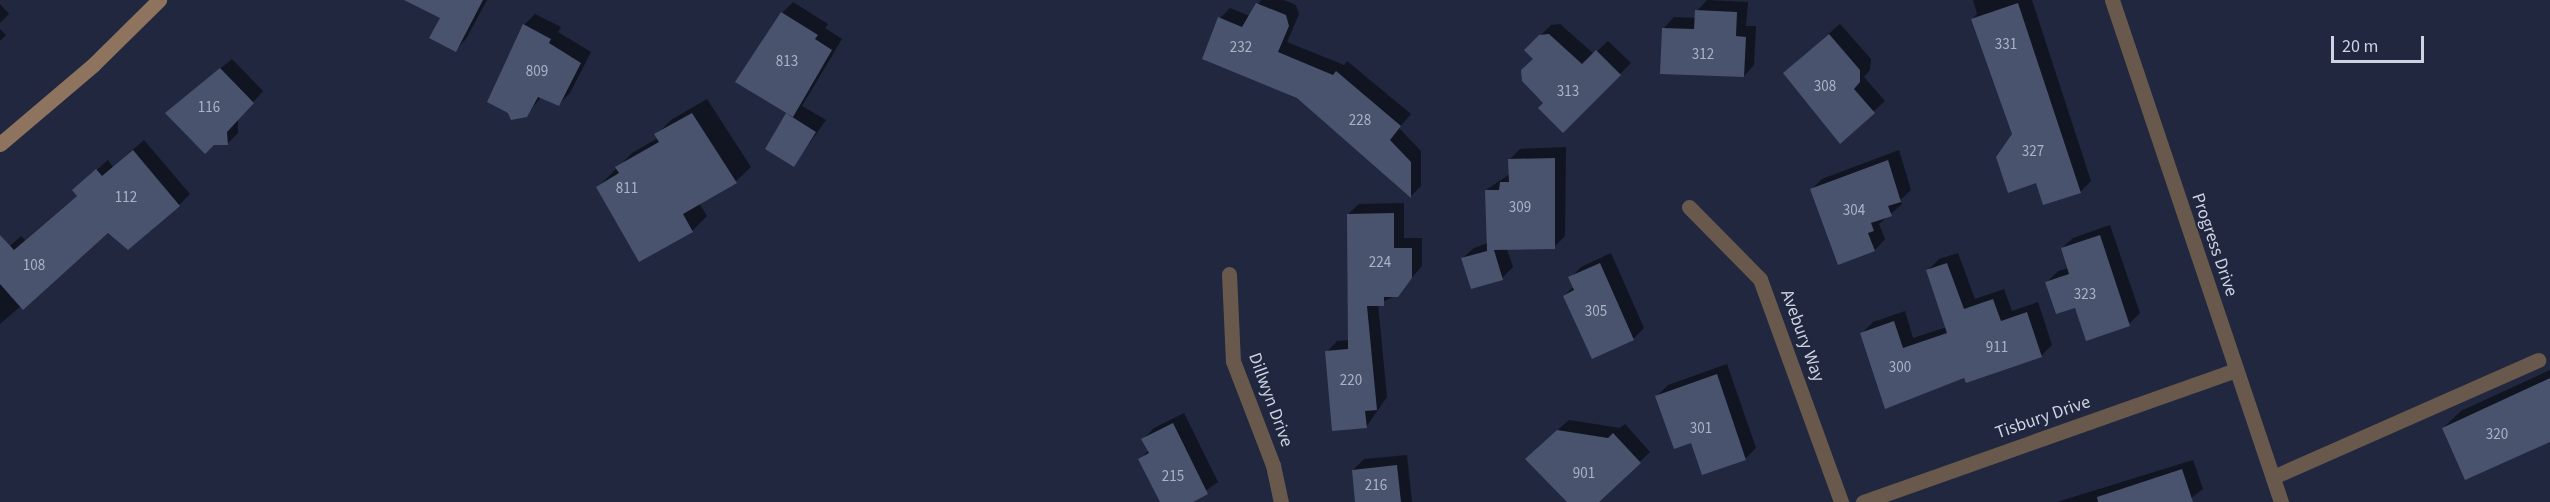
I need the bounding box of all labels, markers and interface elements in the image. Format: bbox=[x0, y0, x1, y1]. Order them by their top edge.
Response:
scale bar bbox=[2334, 24, 2427, 62]
text: 20 m bbox=[2342, 34, 2378, 59]
house number: 331 bbox=[1995, 36, 2017, 54]
house number: 232 bbox=[1230, 39, 1252, 57]
house number: 312 bbox=[1692, 46, 1714, 64]
house number: 813 bbox=[776, 53, 798, 71]
house number: 809 bbox=[526, 63, 548, 81]
house number: 308 bbox=[1814, 78, 1836, 96]
house number: 313 bbox=[1557, 83, 1579, 101]
house number: 116 bbox=[198, 99, 220, 117]
house number: 228 bbox=[1349, 112, 1371, 130]
house number: 327 bbox=[2022, 143, 2044, 161]
house number: 811 bbox=[616, 180, 638, 198]
house number: 112 bbox=[115, 189, 137, 207]
street label: Progress Drive bbox=[2186, 191, 2242, 299]
house number: 309 bbox=[1509, 199, 1531, 217]
house number: 304 bbox=[1843, 202, 1865, 220]
house number: 224 bbox=[1369, 254, 1391, 272]
house number: 108 bbox=[23, 257, 45, 275]
house number: 323 bbox=[2074, 286, 2096, 304]
street label: Avebury Way bbox=[1775, 287, 1829, 385]
house number: 305 bbox=[1585, 303, 1607, 321]
house number: 911 bbox=[1986, 339, 2008, 357]
street label: Dillwyn Drive bbox=[1243, 350, 1297, 450]
house number: 300 bbox=[1889, 359, 1911, 377]
house number: 220 bbox=[1340, 372, 1362, 390]
street label: Tisbury Drive bbox=[1993, 392, 2093, 444]
house number: 301 bbox=[1690, 420, 1712, 438]
house number: 320 bbox=[2486, 426, 2508, 444]
house number: 901 bbox=[1573, 465, 1595, 483]
house number: 215 bbox=[1162, 468, 1184, 486]
house number: 216 bbox=[1365, 477, 1387, 495]

